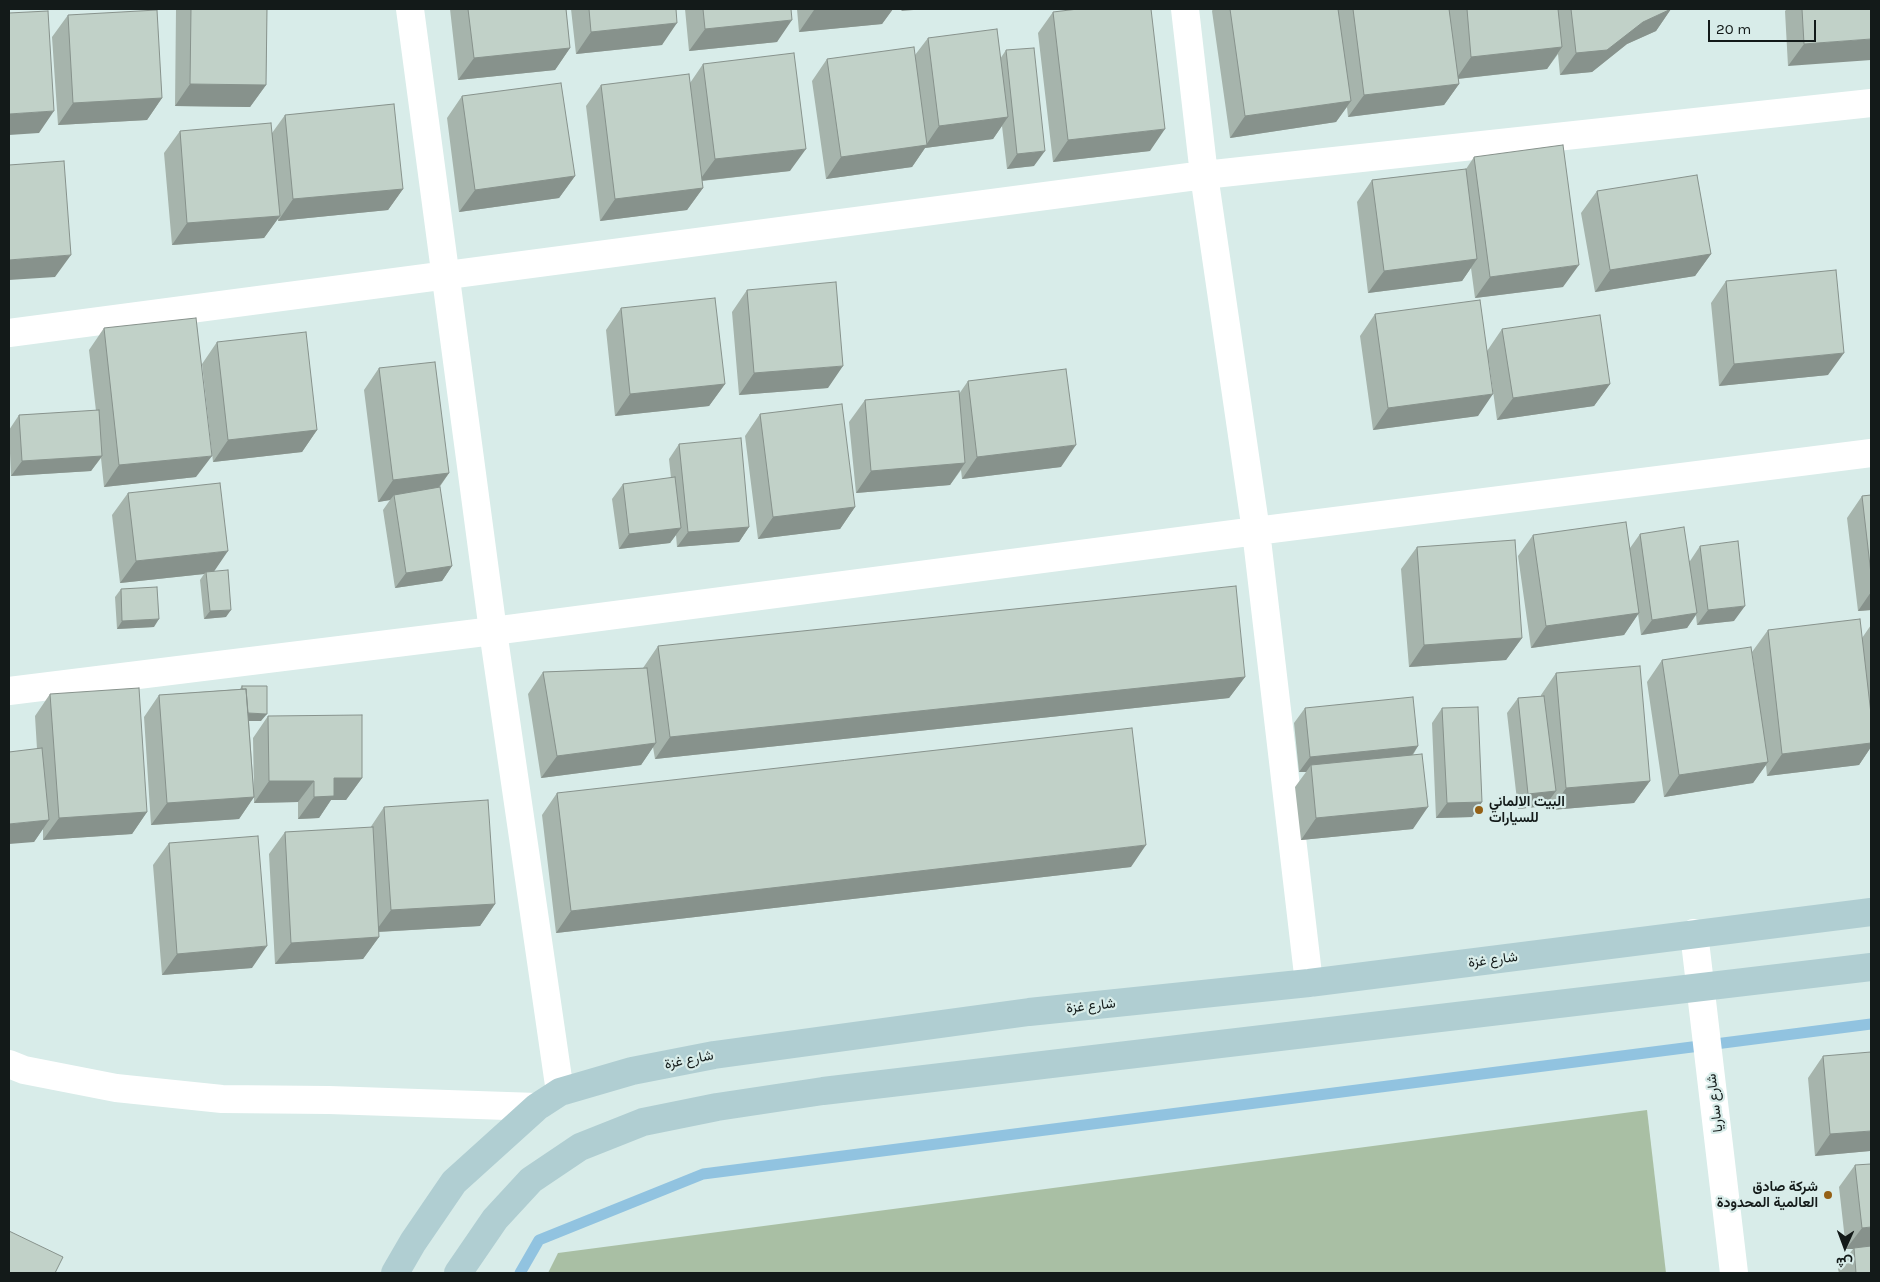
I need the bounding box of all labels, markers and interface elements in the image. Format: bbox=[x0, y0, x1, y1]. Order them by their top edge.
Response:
scale bar bbox=[1710, 10, 1818, 42]
text: 20 m bbox=[1716, 20, 1751, 38]
place label: البيت الالماني للسيارات bbox=[1489, 794, 1565, 826]
marker: البيت الالماني للسيارات bbox=[1473, 804, 1485, 816]
street label: شارع غزة bbox=[1467, 949, 1519, 971]
street label: شارع غزة bbox=[1065, 995, 1117, 1017]
street label: شارع غزة bbox=[663, 1047, 715, 1073]
street label: شارع ساريا bbox=[1703, 1073, 1727, 1133]
place label: شركة صادق العالمية المحدودة bbox=[1717, 1179, 1818, 1212]
marker: شركة صادق العالمية المحدودة bbox=[1822, 1189, 1834, 1201]
north arrow bbox=[1820, 1222, 1870, 1272]
text: ش bbox=[1836, 1254, 1853, 1271]

